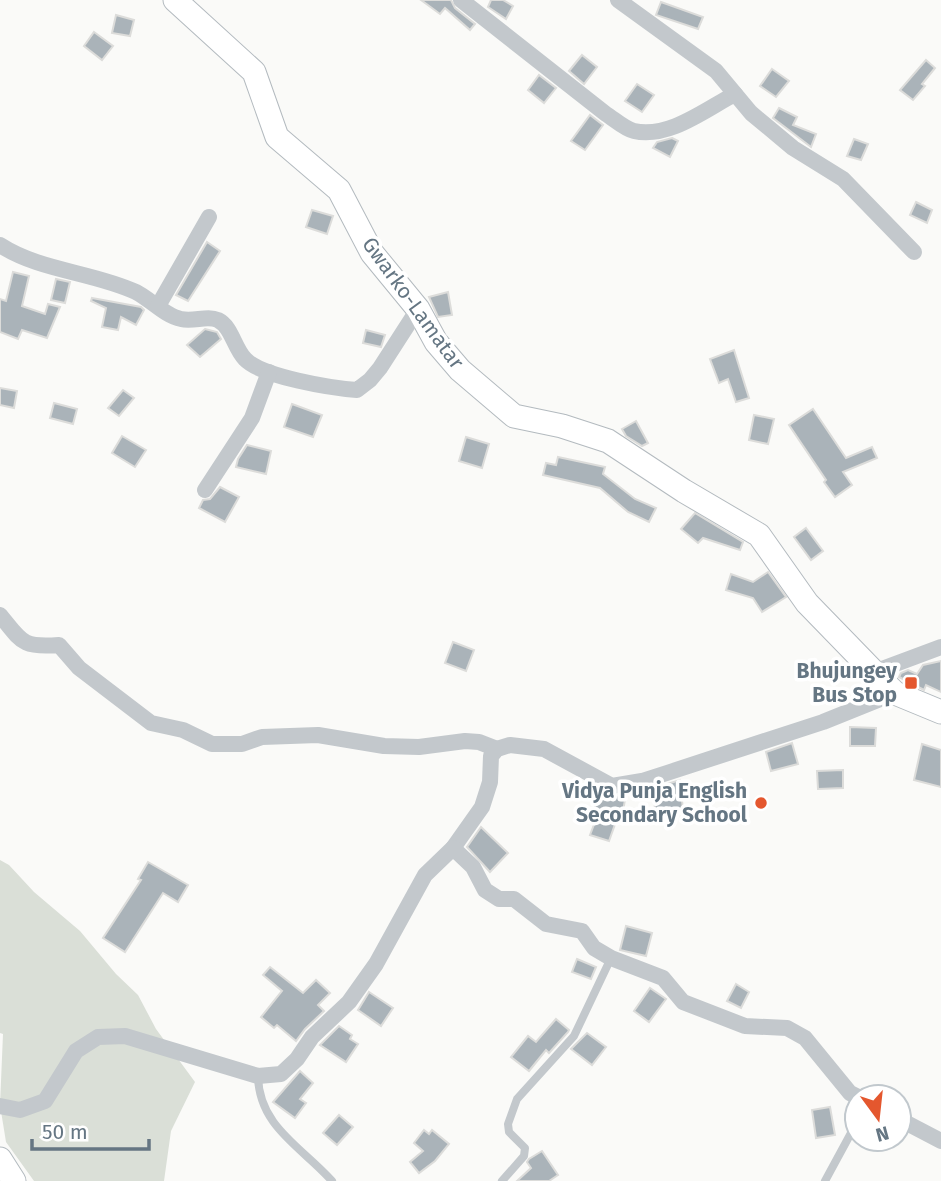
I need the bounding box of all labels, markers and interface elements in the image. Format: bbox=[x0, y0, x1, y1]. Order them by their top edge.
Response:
street label: Gwarko-Lamatar bbox=[356, 232, 470, 374]
place label: Bhujungey Bus Stop bbox=[796, 658, 897, 708]
marker: Bhujungey Bus Stop bbox=[903, 675, 919, 691]
place label: Vidya Punja English Secondary School bbox=[561, 778, 748, 828]
marker: Vidya Punja English Secondary School bbox=[753, 795, 769, 811]
north arrow bbox=[843, 1083, 913, 1153]
scale bar bbox=[32, 1108, 149, 1152]
text: 50 m bbox=[42, 1119, 88, 1145]
text: N bbox=[873, 1121, 891, 1147]

